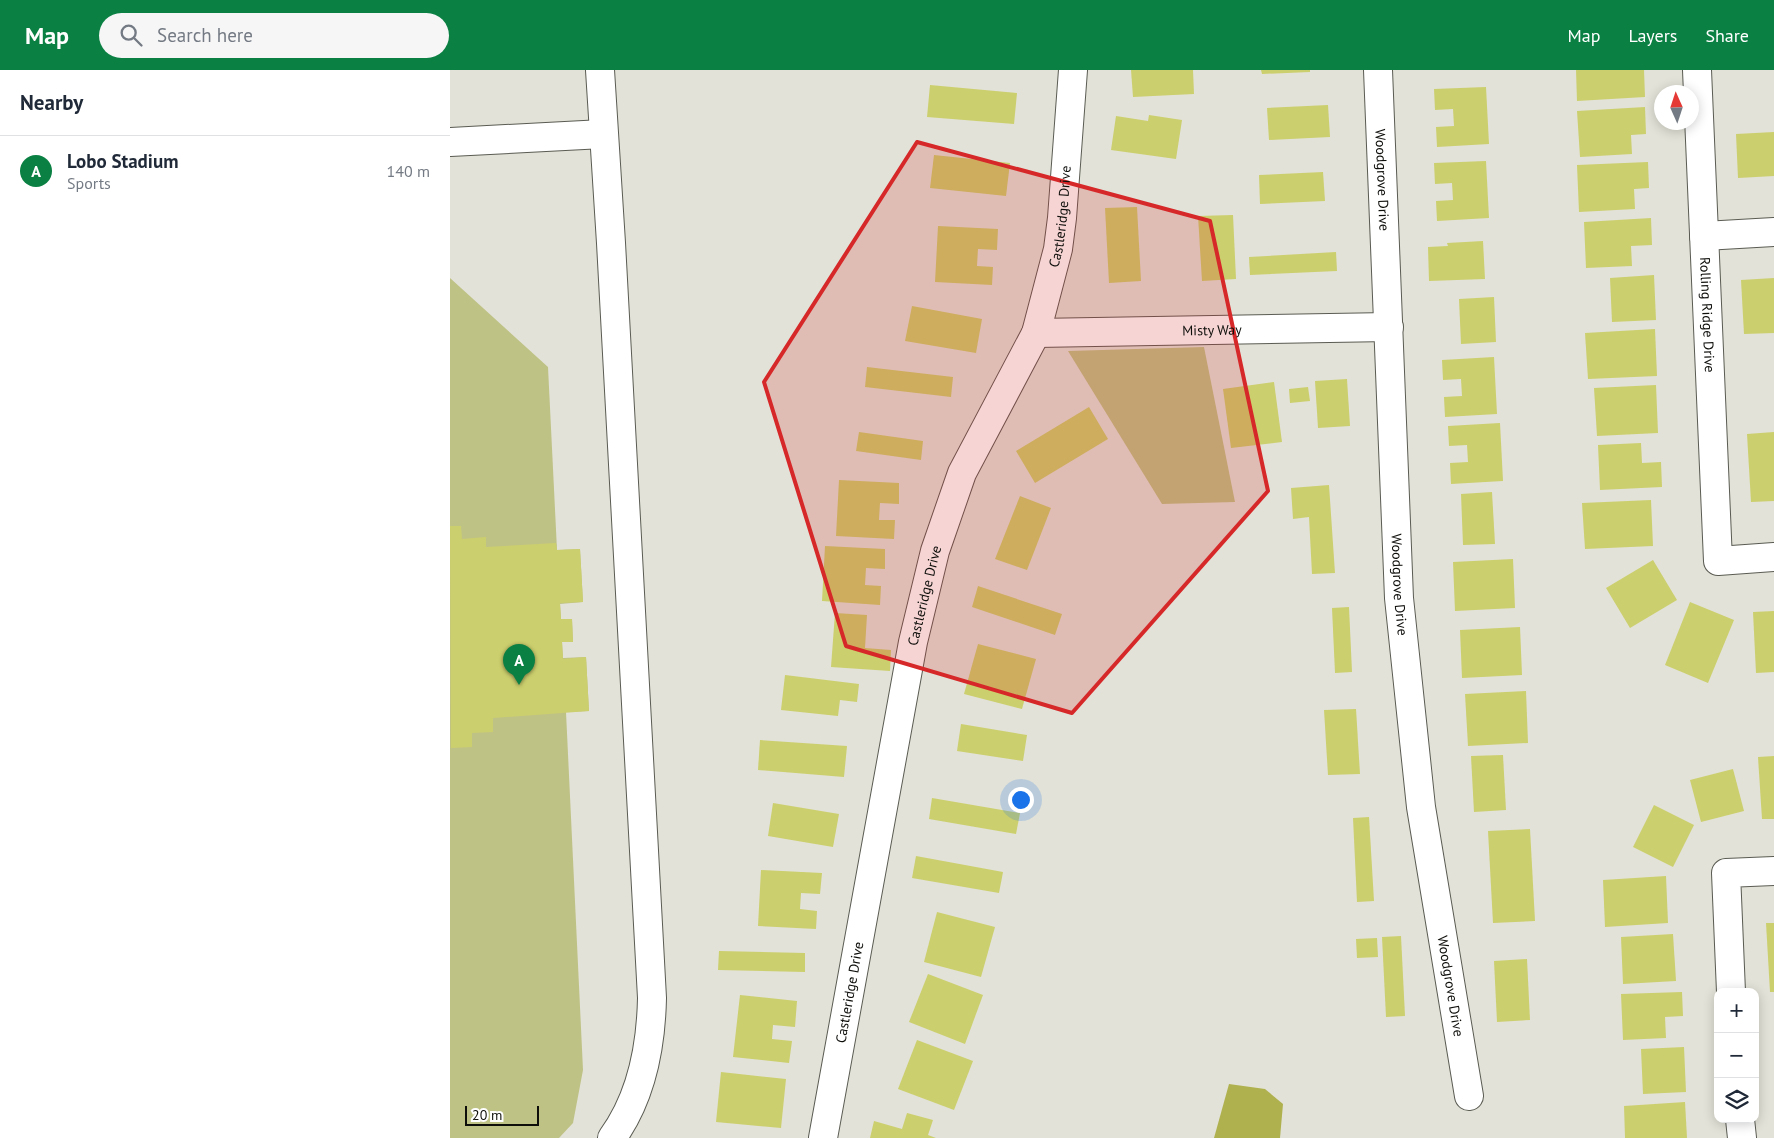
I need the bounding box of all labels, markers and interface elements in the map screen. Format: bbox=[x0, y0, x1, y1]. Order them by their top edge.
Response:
search box bbox=[99, 13, 449, 58]
text: Map bbox=[25, 20, 69, 51]
icon: search bbox=[117, 21, 145, 49]
text: Search here bbox=[157, 23, 253, 47]
text: Map bbox=[1568, 24, 1600, 47]
text: Layers bbox=[1628, 24, 1677, 47]
text: Share bbox=[1705, 24, 1749, 47]
north arrow bbox=[1654, 85, 1699, 130]
text: Nearby bbox=[20, 89, 83, 116]
street label: Woodgrove Drive bbox=[1371, 129, 1393, 231]
text: Lobo Stadium bbox=[67, 149, 179, 173]
text: A bbox=[31, 161, 41, 181]
text: 140 m bbox=[387, 161, 430, 181]
street label: Castleridge Drive bbox=[1045, 165, 1075, 269]
text: Sports bbox=[67, 173, 111, 193]
street label: Rolling Ridge Drive bbox=[1696, 257, 1719, 373]
street label: Misty Way bbox=[1182, 320, 1242, 340]
street label: Woodgrove Drive bbox=[1387, 533, 1412, 636]
street label: Castleridge Drive bbox=[903, 543, 945, 647]
pin: A bbox=[503, 644, 535, 685]
your location bbox=[1008, 787, 1034, 813]
street label: Woodgrove Drive bbox=[1433, 934, 1468, 1038]
street label: Castleridge Drive bbox=[831, 940, 867, 1044]
map controls bbox=[1714, 988, 1759, 1123]
button: + bbox=[1714, 988, 1759, 1033]
button: − bbox=[1714, 1033, 1759, 1078]
button: layers bbox=[1714, 1078, 1759, 1123]
scale bar bbox=[465, 1103, 539, 1126]
text: 20 m bbox=[472, 1106, 502, 1124]

